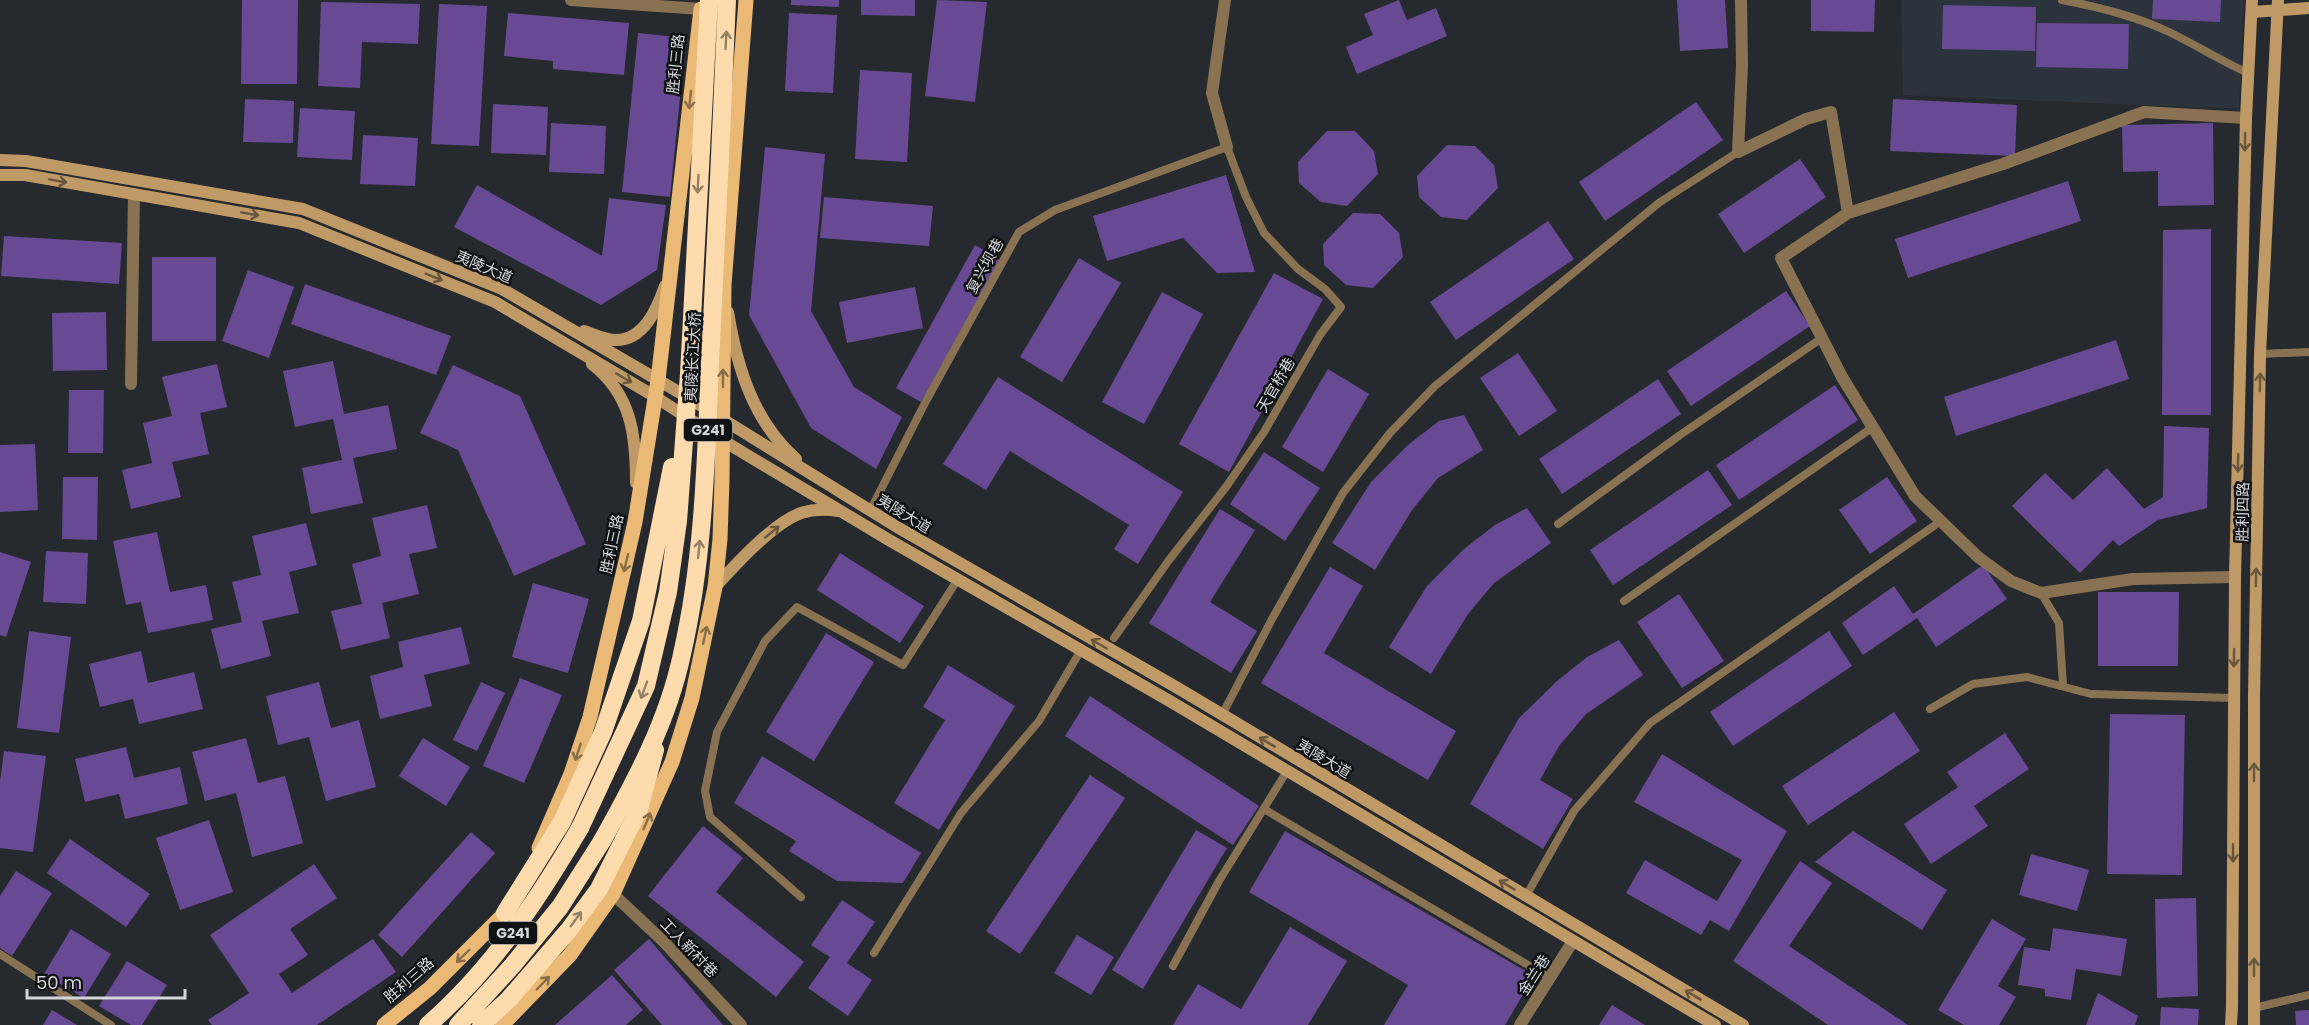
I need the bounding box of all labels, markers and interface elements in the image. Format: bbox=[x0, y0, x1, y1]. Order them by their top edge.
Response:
one-way arrow bbox=[720, 30, 731, 50]
street label: 胜利三路 bbox=[662, 33, 689, 95]
one-way arrow bbox=[685, 89, 696, 109]
one-way arrow bbox=[2240, 132, 2251, 152]
one-way arrow bbox=[693, 174, 704, 194]
one-way arrow bbox=[48, 176, 67, 187]
one-way arrow bbox=[240, 209, 259, 220]
street label: 复兴坝巷 bbox=[961, 234, 1008, 297]
street label: 夷陵大道 bbox=[452, 245, 516, 288]
one-way arrow bbox=[424, 272, 443, 283]
street label: 夷陵长江大桥 bbox=[680, 311, 705, 402]
street label: 天官桥巷 bbox=[1251, 354, 1300, 416]
one-way arrow bbox=[717, 369, 729, 389]
one-way arrow bbox=[615, 372, 632, 384]
one-way arrow bbox=[2254, 372, 2266, 392]
road number: G241 bbox=[684, 419, 732, 441]
one-way arrow bbox=[2232, 453, 2243, 473]
street label: 胜利四路 bbox=[2231, 482, 2254, 542]
street label: 夷陵大道 bbox=[873, 489, 935, 538]
street label: 胜利三路 bbox=[595, 512, 628, 575]
one-way arrow bbox=[764, 525, 779, 539]
one-way arrow bbox=[694, 539, 705, 559]
one-way arrow bbox=[620, 553, 631, 572]
one-way arrow bbox=[2251, 567, 2262, 587]
one-way arrow bbox=[700, 626, 711, 645]
one-way arrow bbox=[1091, 637, 1108, 649]
one-way arrow bbox=[2228, 648, 2239, 668]
one-way arrow bbox=[637, 680, 648, 699]
street label: 夷陵大道 bbox=[1293, 734, 1355, 783]
one-way arrow bbox=[1259, 736, 1276, 748]
one-way arrow bbox=[572, 742, 583, 761]
one-way arrow bbox=[2248, 762, 2260, 782]
one-way arrow bbox=[642, 812, 653, 830]
one-way arrow bbox=[2227, 843, 2239, 863]
one-way arrow bbox=[1499, 878, 1516, 890]
one-way arrow bbox=[570, 912, 583, 928]
street label: 工人新村巷 bbox=[656, 913, 723, 982]
road number: G241 bbox=[489, 922, 537, 944]
one-way arrow bbox=[455, 948, 470, 963]
street label: 金兰巷 bbox=[1513, 950, 1555, 999]
street label: 胜利三路 bbox=[379, 952, 438, 1007]
one-way arrow bbox=[2248, 957, 2260, 977]
scale bar bbox=[27, 962, 184, 1000]
text: 50 m bbox=[36, 970, 82, 995]
one-way arrow bbox=[535, 976, 550, 991]
one-way arrow bbox=[1685, 989, 1702, 1001]

